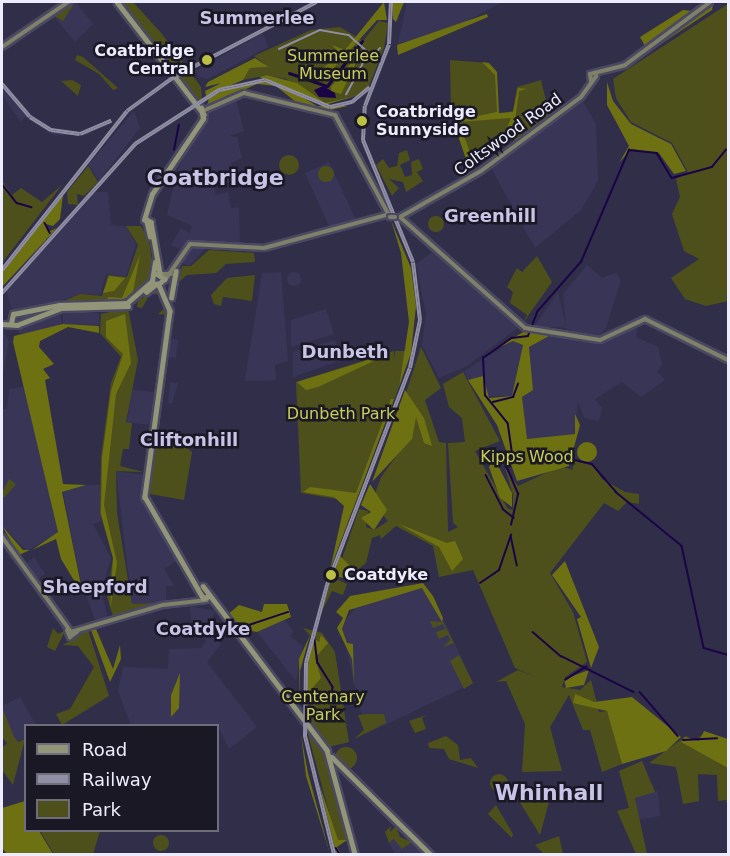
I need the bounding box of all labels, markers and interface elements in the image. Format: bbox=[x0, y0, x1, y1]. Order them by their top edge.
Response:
district label: Summerlee bbox=[200, 7, 314, 29]
place label: Coatbridge Central bbox=[94, 41, 194, 79]
park label: Summerlee Museum bbox=[287, 46, 379, 84]
marker: Coatbridge Central bbox=[198, 51, 216, 69]
street label: Coltswood Road bbox=[451, 90, 565, 180]
place label: Coatbridge Sunnyside bbox=[376, 102, 476, 140]
marker: Coatbridge Sunnyside bbox=[353, 112, 371, 130]
district label: Coatbridge bbox=[146, 165, 284, 191]
district label: Greenhill bbox=[444, 205, 536, 227]
district label: Dunbeth bbox=[301, 341, 389, 363]
park label: Dunbeth Park bbox=[287, 404, 395, 424]
district label: Cliftonhill bbox=[140, 429, 238, 451]
park label: Kipps Wood bbox=[480, 447, 574, 467]
place label: Coatdyke bbox=[344, 565, 428, 585]
marker: Coatdyke bbox=[322, 566, 340, 584]
district label: Sheepford bbox=[42, 576, 148, 598]
district label: Coatdyke bbox=[156, 618, 250, 640]
park label: Centenary Park bbox=[281, 687, 365, 725]
legend bbox=[24, 724, 219, 832]
text: Road bbox=[82, 739, 127, 760]
text: Railway bbox=[82, 769, 152, 790]
district label: Whinhall bbox=[495, 780, 603, 806]
text: Park bbox=[82, 799, 121, 820]

